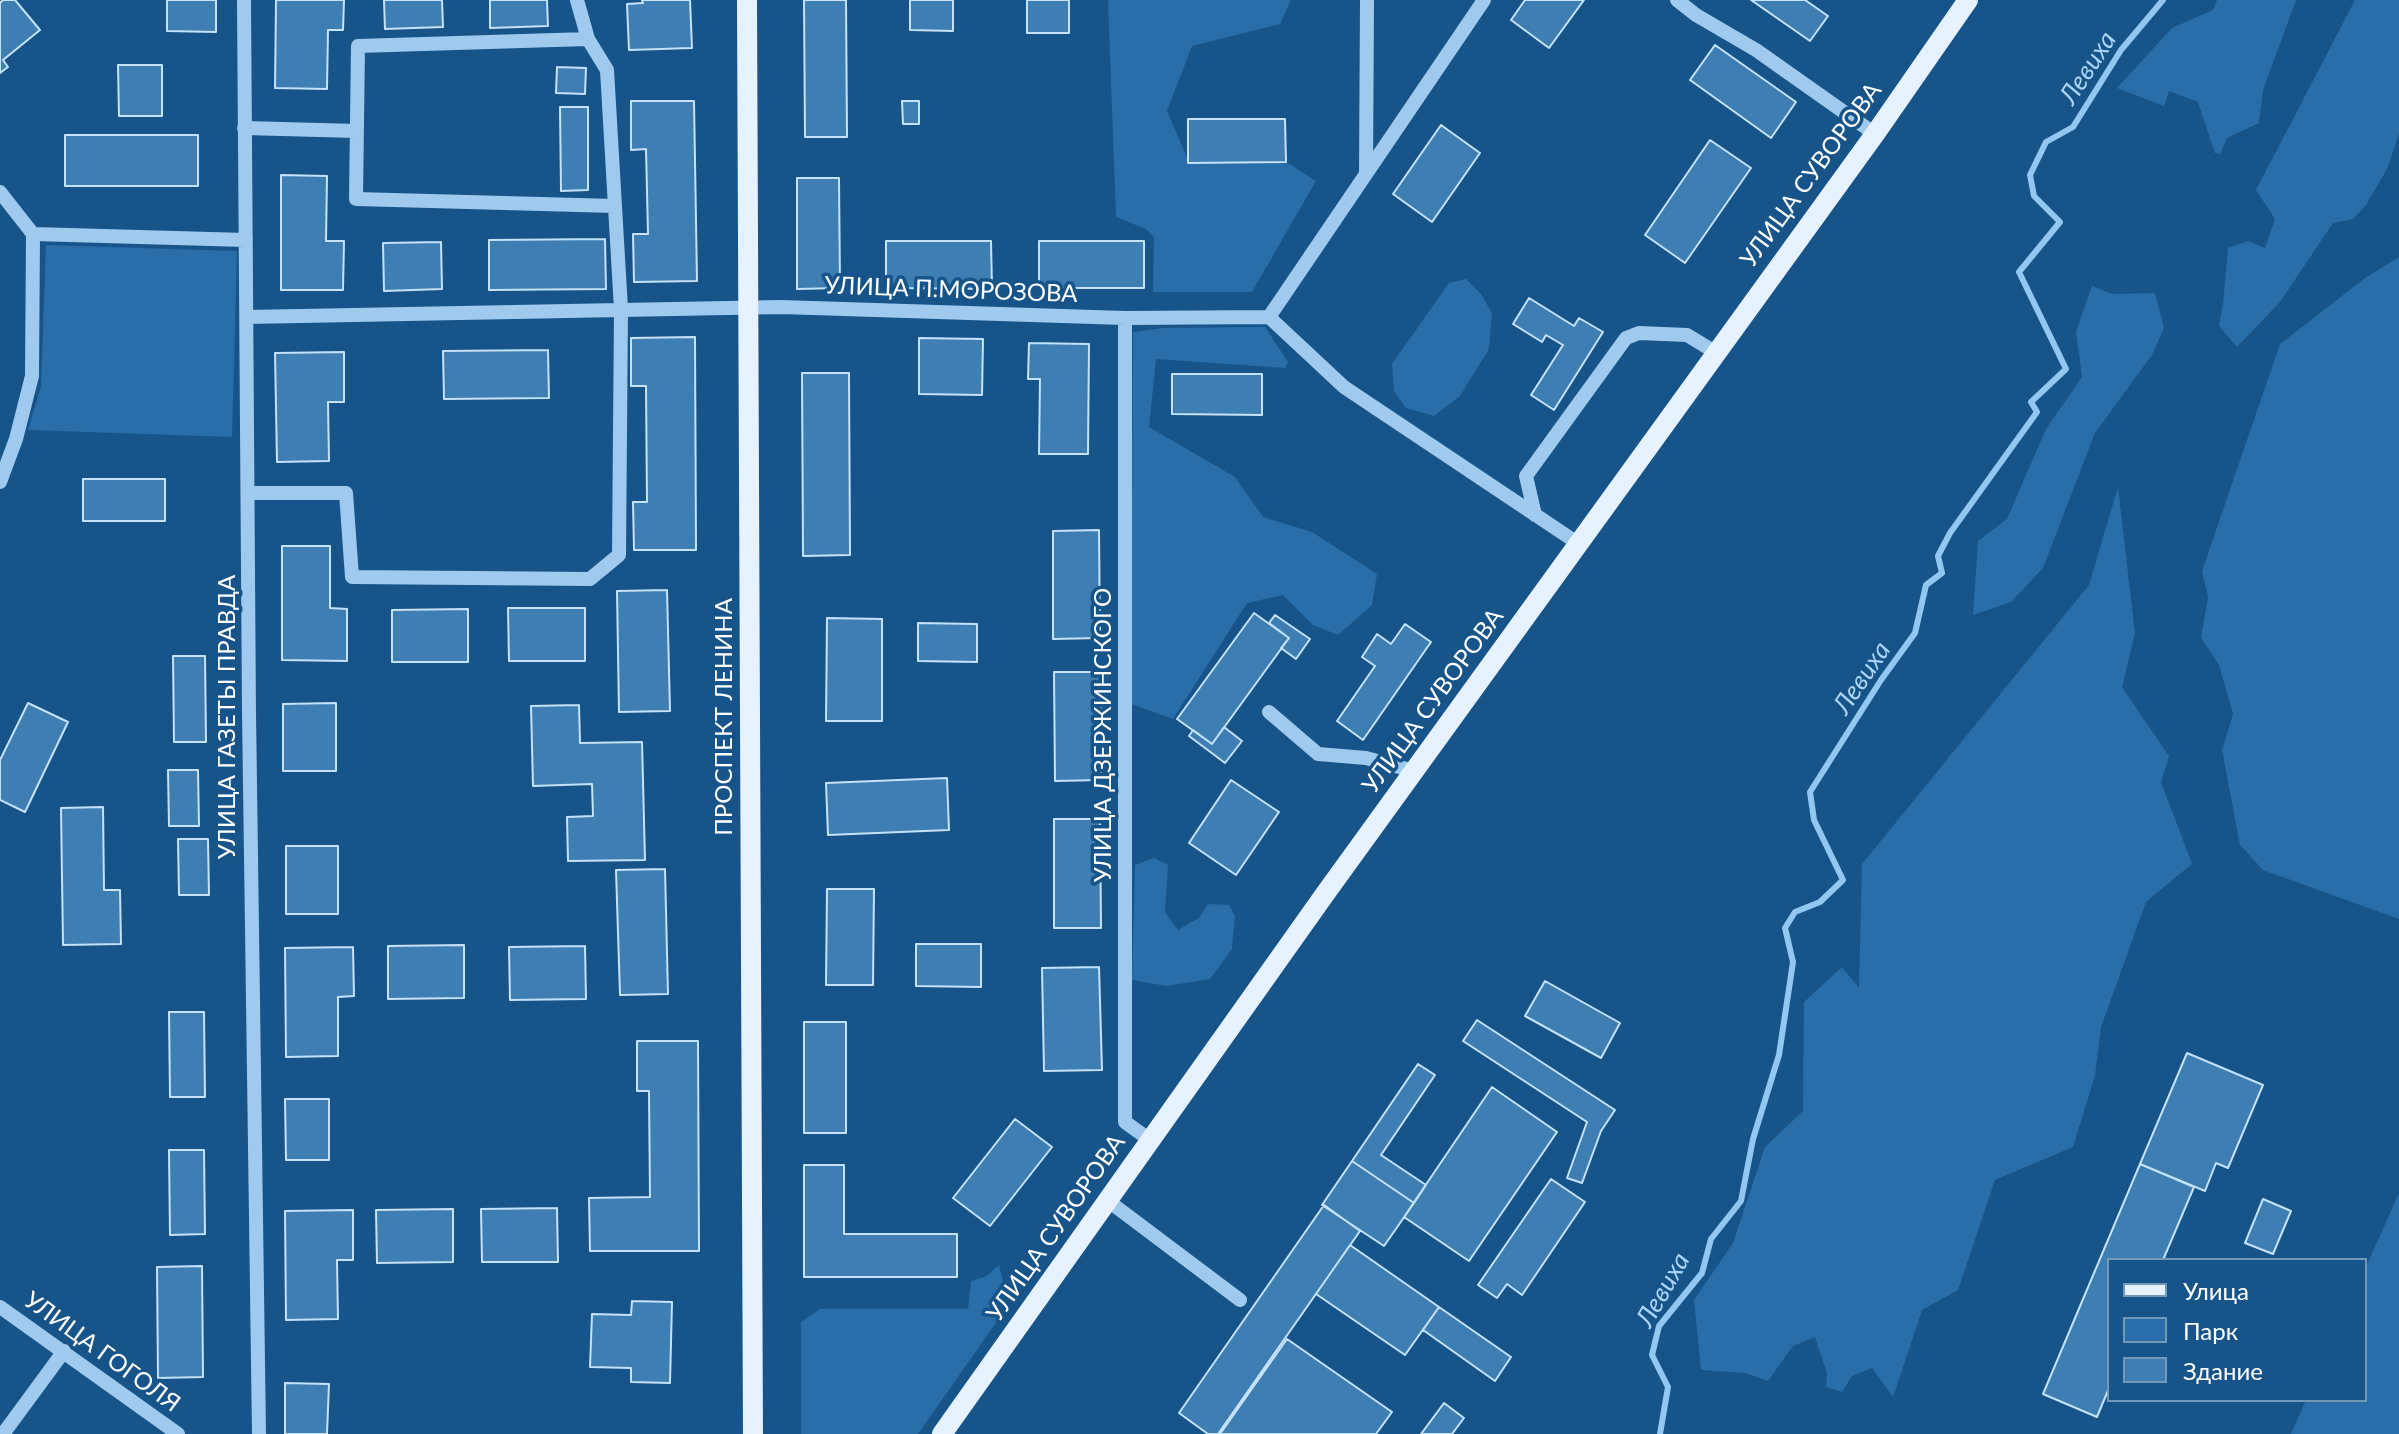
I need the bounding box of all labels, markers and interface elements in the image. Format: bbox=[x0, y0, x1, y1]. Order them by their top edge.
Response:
water label: Левиха bbox=[2053, 26, 2123, 110]
street label: УЛИЦА СУВОРОВА bbox=[1734, 77, 1888, 273]
street label: УЛИЦА П.МОРОЗОВА bbox=[824, 271, 1078, 309]
street label: УЛИЦА ГАЗЕТЫ ПРАВДА bbox=[213, 575, 241, 859]
street label: УЛИЦА ДЗЕРЖИНСКОГО bbox=[1089, 588, 1117, 882]
street label: ПРОСПЕКТ ЛЕНИНА bbox=[710, 598, 738, 836]
street label: УЛИЦА СУВОРОВА bbox=[1356, 603, 1510, 799]
water label: Левиха bbox=[1827, 636, 1897, 720]
street label: УЛИЦА СУВОРОВА bbox=[981, 1129, 1131, 1327]
water label: Левиха bbox=[1629, 1247, 1697, 1333]
legend bbox=[2107, 1258, 2367, 1402]
text: Улица bbox=[2183, 1276, 2249, 1305]
street label: УЛИЦА ГОГОЛЯ bbox=[18, 1286, 186, 1418]
text: Парк bbox=[2183, 1316, 2238, 1345]
text: Здание bbox=[2183, 1356, 2263, 1385]

